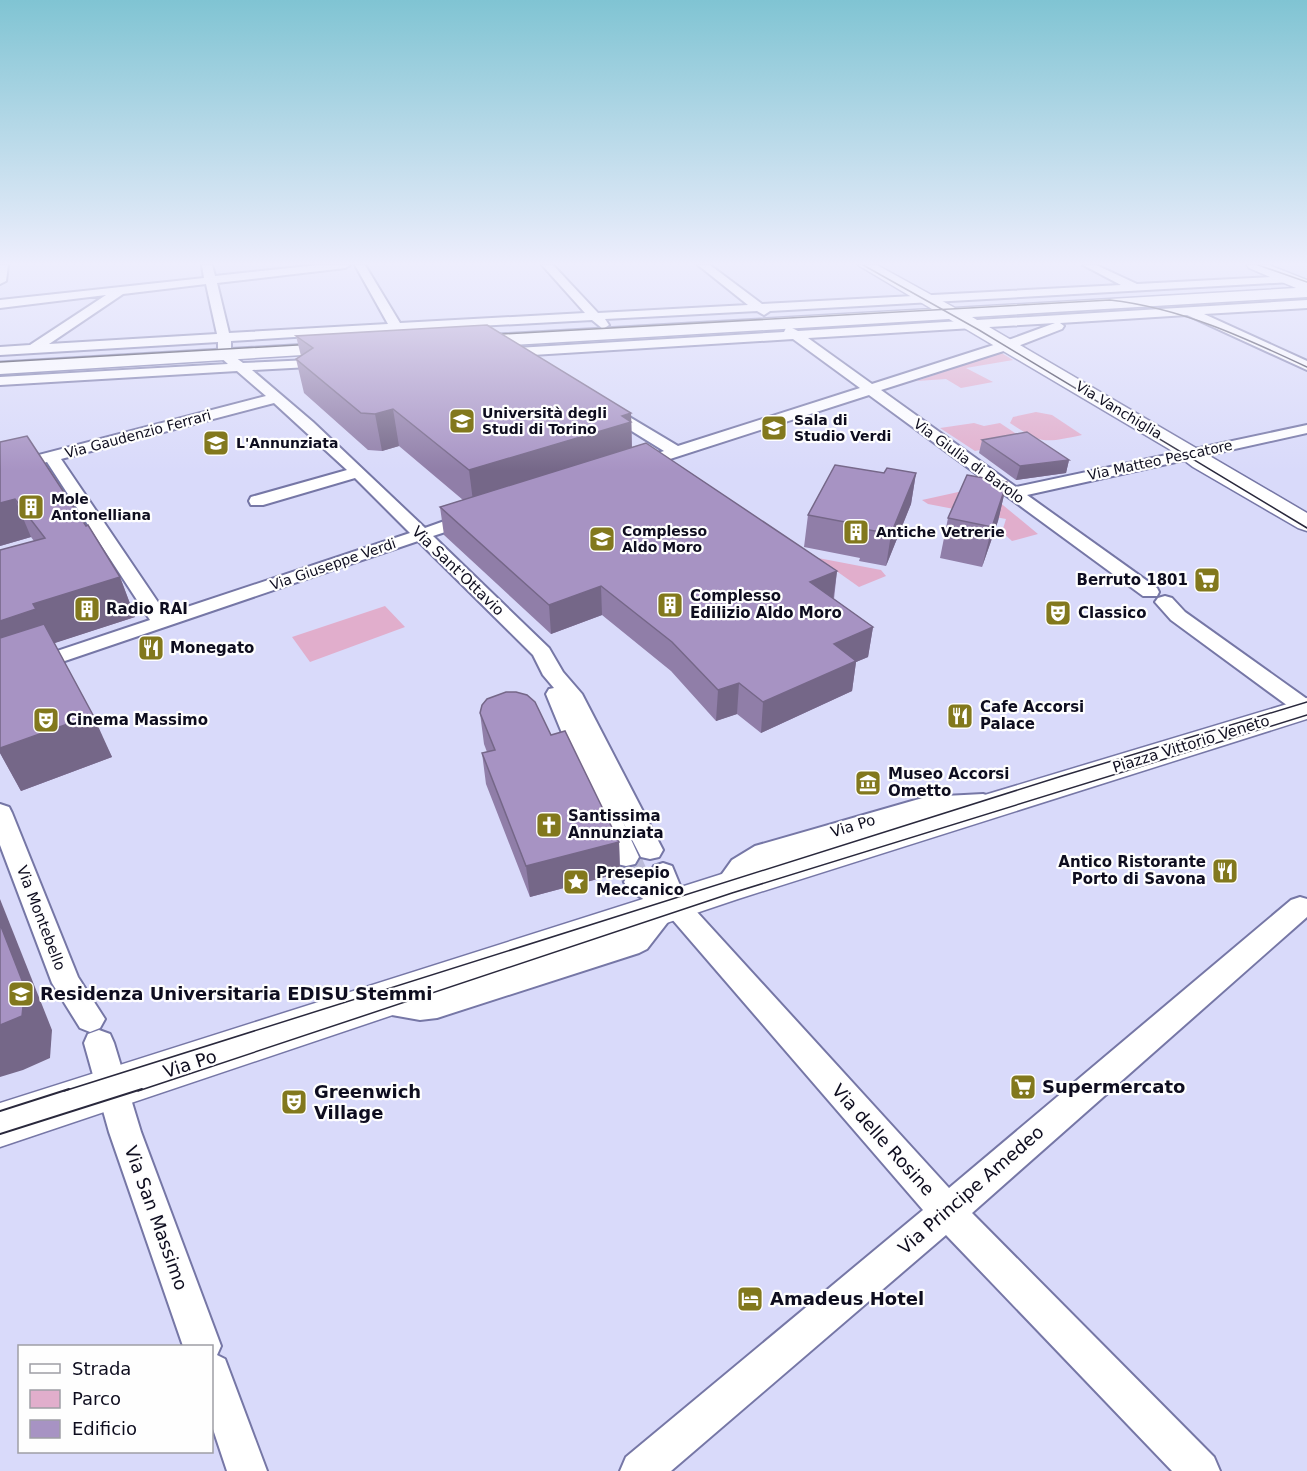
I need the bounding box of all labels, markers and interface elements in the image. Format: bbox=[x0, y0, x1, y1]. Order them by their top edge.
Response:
street label: Via Vanchiglia bbox=[1073, 378, 1165, 442]
place label: Università degli Studi di Torino bbox=[482, 405, 607, 437]
school or university icon: Università degli Studi di Torino bbox=[447, 406, 477, 436]
street label: Via Gaudenzio Ferrari bbox=[63, 407, 213, 461]
place label: Sala di Studio Verdi bbox=[794, 412, 891, 444]
school or university icon: Sala di Studio Verdi bbox=[759, 413, 789, 443]
street label: Via Giulia di Barolo bbox=[911, 416, 1027, 506]
school or university icon: L'Annunziata bbox=[201, 428, 231, 458]
place label: L'Annunziata bbox=[236, 435, 338, 451]
street label: Via Matteo Pescatore bbox=[1086, 437, 1234, 483]
place label: Mole Antonelliana bbox=[51, 491, 151, 523]
building icon: Mole Antonelliana bbox=[16, 492, 46, 522]
building icon: Antiche Vetrerie bbox=[841, 517, 871, 547]
street label: Via Sant'Ottavio bbox=[408, 522, 508, 620]
place label: Complesso Aldo Moro bbox=[622, 523, 707, 555]
school or university icon: Complesso Aldo Moro bbox=[587, 524, 617, 554]
place label: Antiche Vetrerie bbox=[876, 524, 1005, 540]
street label: Via Giuseppe Verdi bbox=[268, 535, 398, 593]
supermarket icon: Berruto 1801 bbox=[1192, 565, 1222, 595]
place label: Berruto 1801 bbox=[1076, 571, 1188, 589]
place label: Complesso Edilizio Aldo Moro bbox=[690, 587, 842, 622]
building icon: Complesso Edilizio Aldo Moro bbox=[655, 590, 685, 620]
building icon: Radio RAI bbox=[72, 594, 102, 624]
theatre icon: Classico bbox=[1043, 598, 1073, 628]
place label: Radio RAI bbox=[106, 600, 188, 618]
place label: Classico bbox=[1078, 604, 1146, 622]
restaurant icon: Monegato bbox=[136, 633, 166, 663]
place label: Monegato bbox=[170, 639, 254, 657]
place label: Cafe Accorsi Palace bbox=[980, 698, 1084, 733]
restaurant icon: Cafe Accorsi Palace bbox=[945, 701, 975, 731]
theatre icon: Cinema Massimo bbox=[31, 705, 61, 735]
place label: Cinema Massimo bbox=[66, 711, 208, 729]
street label: Piazza Vittorio Veneto bbox=[1110, 712, 1272, 776]
place label: Museo Accorsi Ometto bbox=[888, 765, 1009, 800]
museum icon: Museo Accorsi Ometto bbox=[853, 768, 883, 798]
place label: Santissima Annunziata bbox=[568, 807, 664, 842]
church icon: Santissima Annunziata bbox=[534, 810, 564, 840]
street label: Via Po bbox=[828, 811, 878, 841]
place label: Antico Ristorante Porto di Savona bbox=[1058, 853, 1206, 888]
restaurant icon: Antico Ristorante Porto di Savona bbox=[1210, 856, 1240, 886]
street label: Via Montebello bbox=[13, 863, 69, 973]
place label: Presepio Meccanico bbox=[596, 864, 684, 899]
place icon: Presepio Meccanico bbox=[561, 867, 591, 897]
school or university icon: Residenza Universitaria EDISU Stemmi bbox=[6, 979, 36, 1009]
place label: Residenza Universitaria EDISU Stemmi bbox=[40, 983, 433, 1004]
street label: Via Po bbox=[160, 1045, 219, 1082]
supermarket icon: Supermercato bbox=[1008, 1072, 1038, 1102]
place label: Supermercato bbox=[1042, 1076, 1185, 1097]
street label: Via delle Rosine bbox=[828, 1080, 939, 1200]
place label: Greenwich Village bbox=[314, 1081, 421, 1123]
theatre icon: Greenwich Village bbox=[279, 1087, 309, 1117]
street label: Via Principe Amedeo bbox=[894, 1121, 1048, 1258]
street label: Via San Massimo bbox=[121, 1143, 192, 1293]
hotel icon: Amadeus Hotel bbox=[735, 1284, 765, 1314]
place label: Amadeus Hotel bbox=[770, 1288, 924, 1309]
legend bbox=[18, 1345, 213, 1453]
text: Strada bbox=[72, 1358, 131, 1379]
text: Parco bbox=[72, 1388, 121, 1409]
text: Edificio bbox=[72, 1418, 137, 1439]

